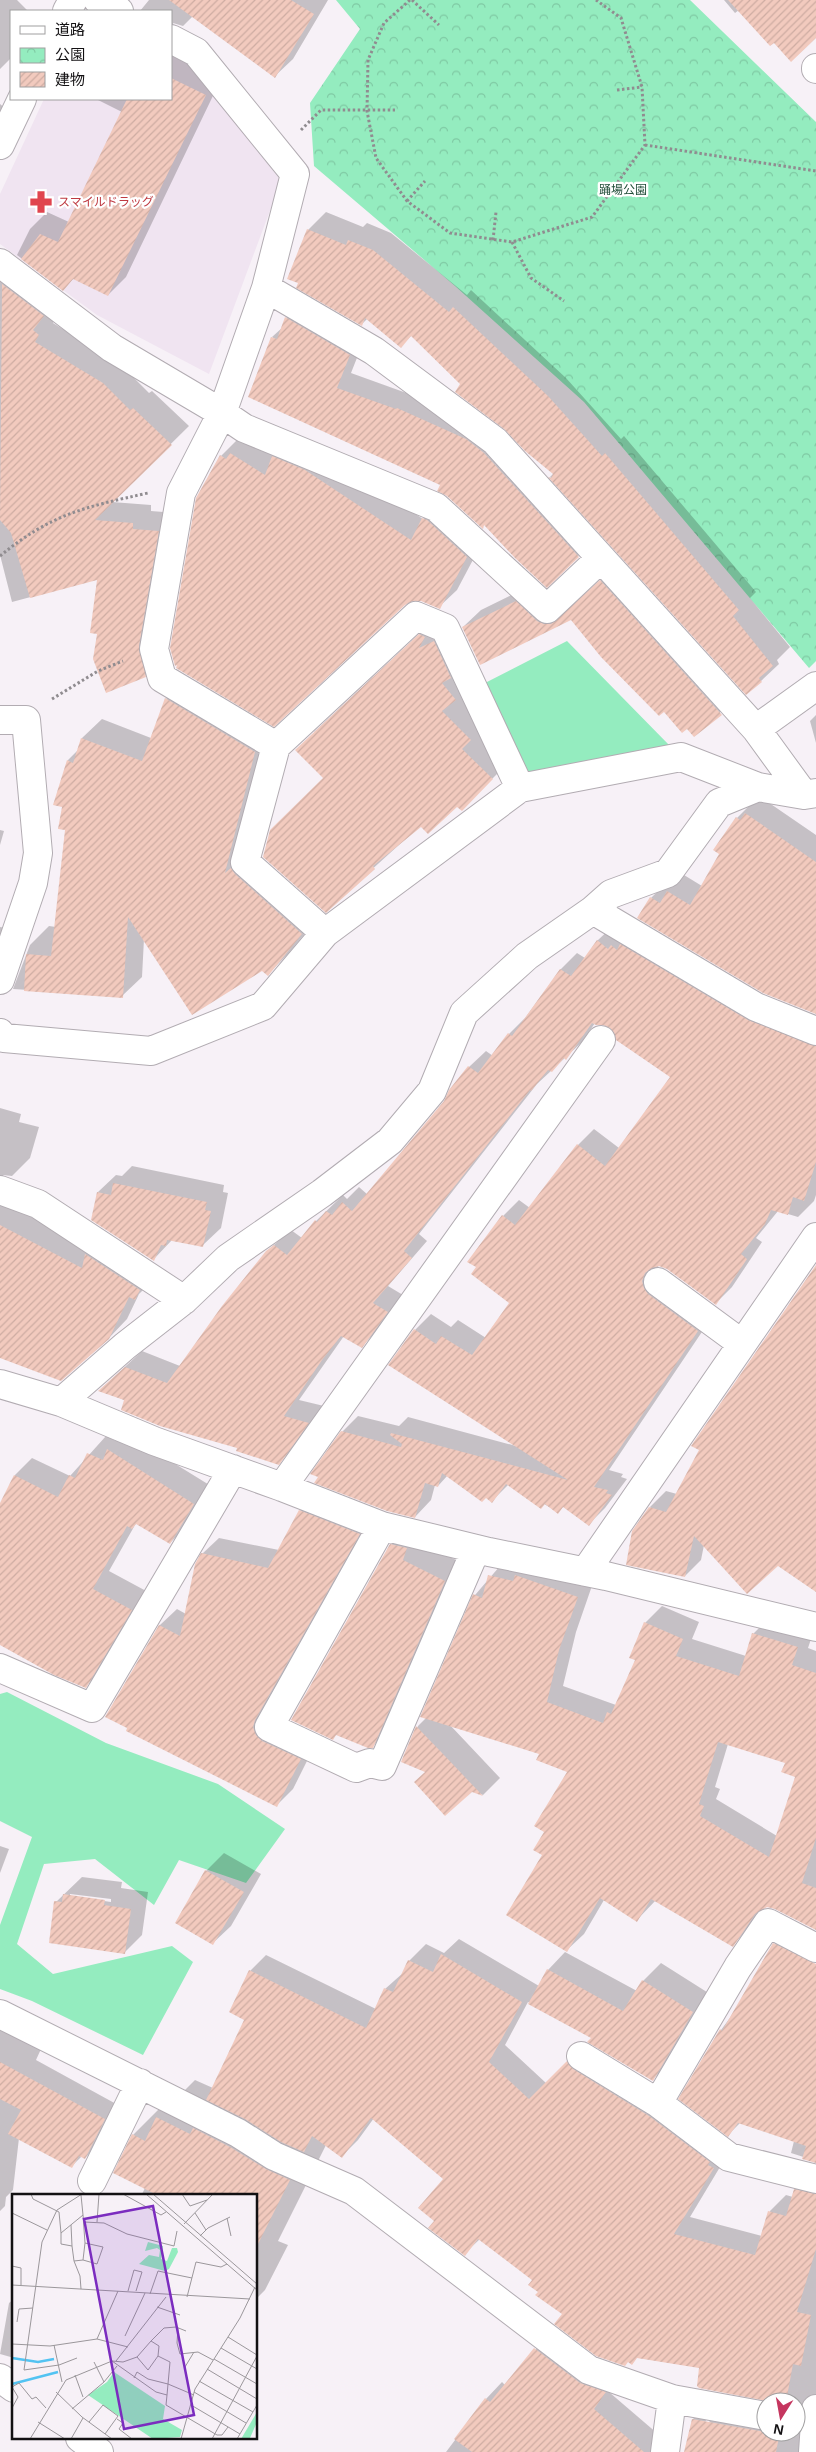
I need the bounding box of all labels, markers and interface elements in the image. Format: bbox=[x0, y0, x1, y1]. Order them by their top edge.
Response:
legend bbox=[10, 10, 172, 100]
text: 道路 bbox=[55, 21, 85, 38]
text: 公園 bbox=[55, 46, 85, 63]
text: 建物 bbox=[55, 71, 85, 88]
park label: 踊場公園 bbox=[599, 183, 647, 197]
pharmacy icon: スマイルドラッグ bbox=[28, 189, 54, 215]
place label: スマイルドラッグ bbox=[58, 195, 154, 209]
inset map bbox=[12, 2194, 258, 2440]
north arrow bbox=[756, 2392, 806, 2442]
text: N bbox=[772, 2421, 785, 2439]

